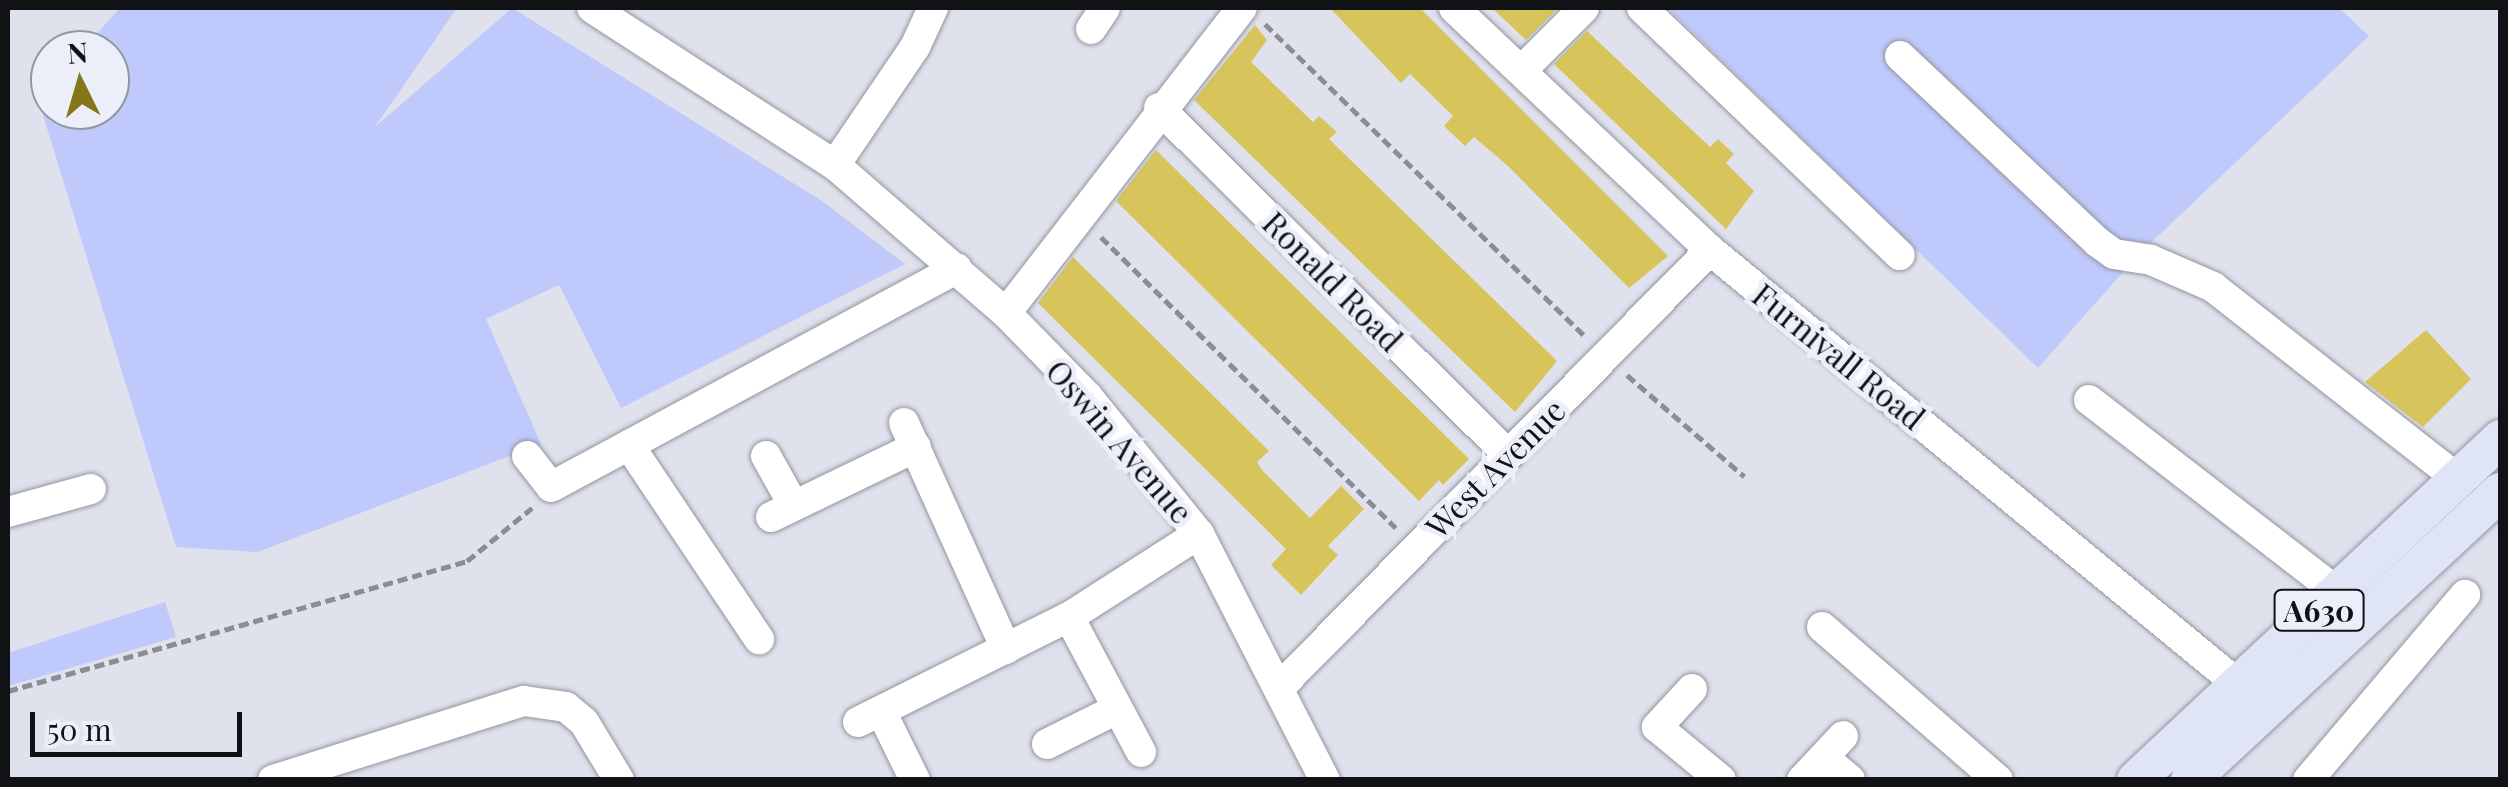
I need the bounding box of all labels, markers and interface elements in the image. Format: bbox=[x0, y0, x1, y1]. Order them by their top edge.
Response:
north arrow bbox=[30, 30, 130, 130]
text: N bbox=[66, 32, 89, 71]
street label: Ronald Road bbox=[1255, 203, 1411, 359]
street label: Furnivall Road bbox=[1745, 275, 1933, 437]
street label: Oswin Avenue bbox=[1038, 351, 1202, 531]
street label: West Avenue bbox=[1417, 390, 1573, 546]
road number: A630 bbox=[2272, 585, 2366, 635]
scale bar bbox=[35, 692, 248, 754]
text: 50 m bbox=[47, 709, 112, 749]

